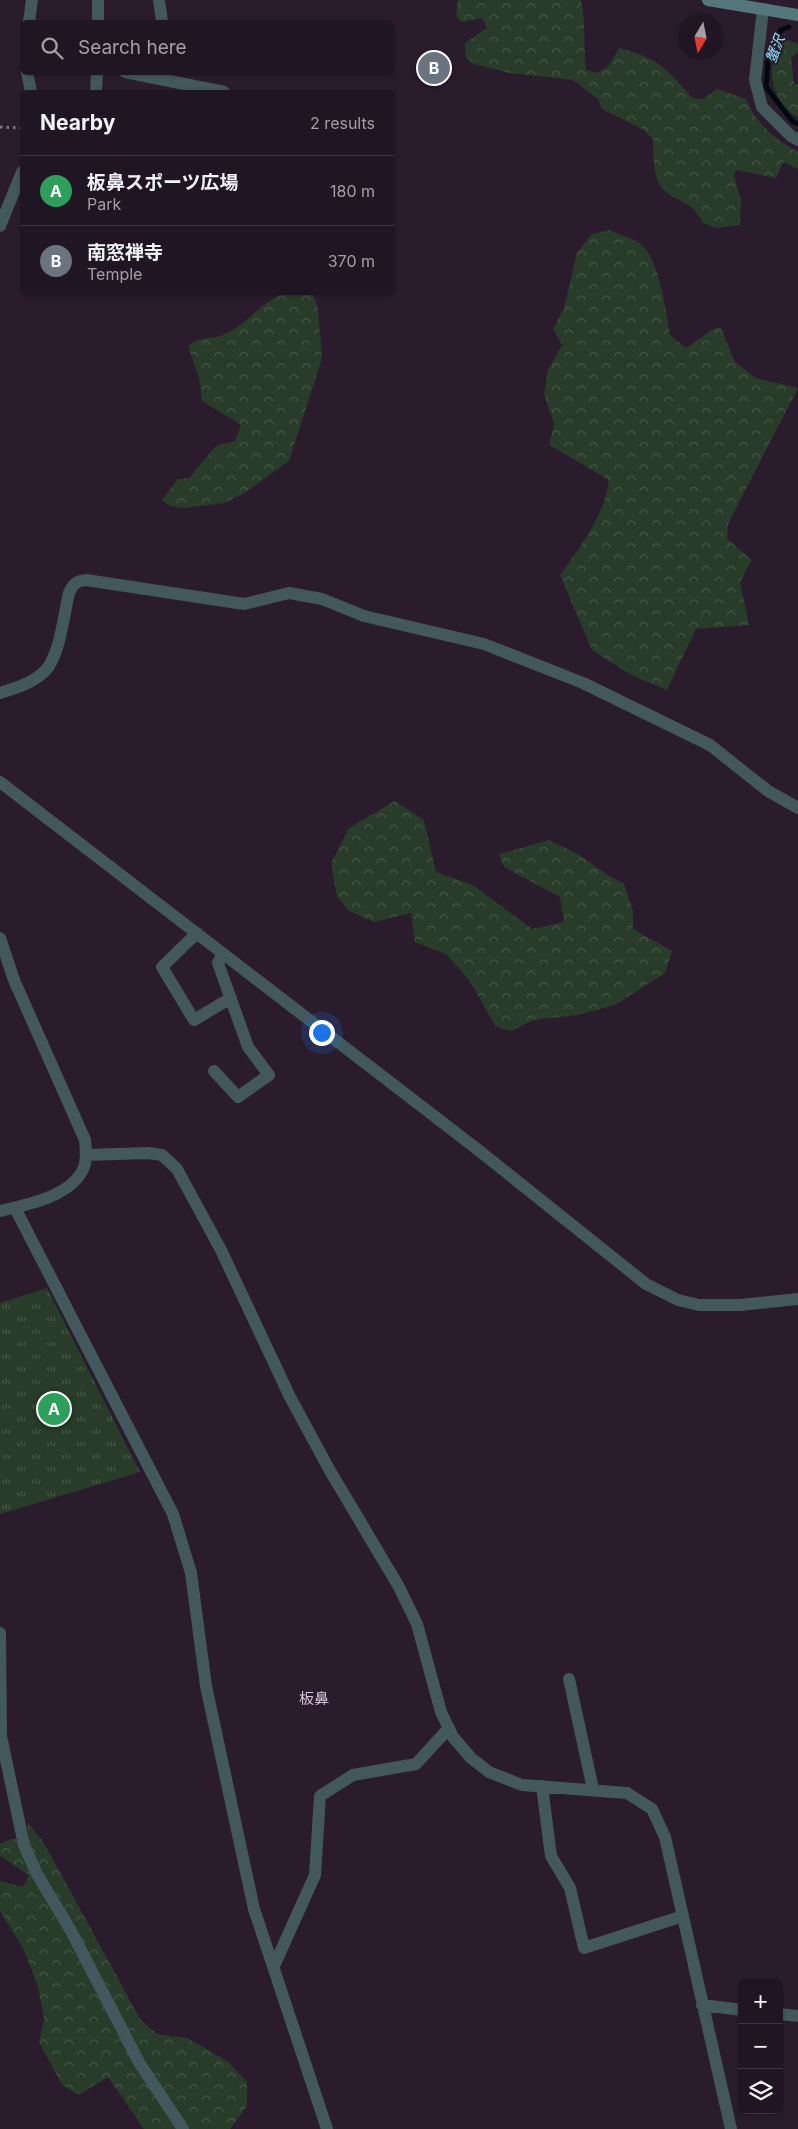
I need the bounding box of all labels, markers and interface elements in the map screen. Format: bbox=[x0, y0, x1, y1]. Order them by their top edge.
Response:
north arrow bbox=[678, 15, 723, 60]
search box bbox=[20, 20, 395, 75]
water label: 蟹沢 bbox=[762, 31, 788, 65]
icon: search bbox=[38, 34, 66, 62]
text: Search here bbox=[78, 36, 187, 59]
pin: B bbox=[418, 49, 450, 87]
text: Nearby bbox=[40, 110, 115, 135]
text: 2 results bbox=[310, 113, 375, 133]
text: 板鼻スポーツ広場 bbox=[87, 171, 239, 194]
text: A bbox=[50, 181, 62, 201]
text: 180 m bbox=[330, 181, 375, 201]
text: Park bbox=[87, 194, 121, 214]
text: 南窓禅寺 bbox=[87, 241, 163, 264]
text: B bbox=[51, 251, 61, 271]
text: 370 m bbox=[328, 251, 375, 271]
text: Temple bbox=[87, 264, 142, 284]
your location bbox=[309, 1020, 335, 1046]
pin: A bbox=[38, 1390, 70, 1428]
district label: 板鼻 bbox=[299, 1689, 329, 1708]
map controls bbox=[738, 1979, 783, 2114]
button: + bbox=[738, 1979, 783, 2024]
button: − bbox=[738, 2024, 783, 2069]
button: layers bbox=[738, 2069, 783, 2114]

